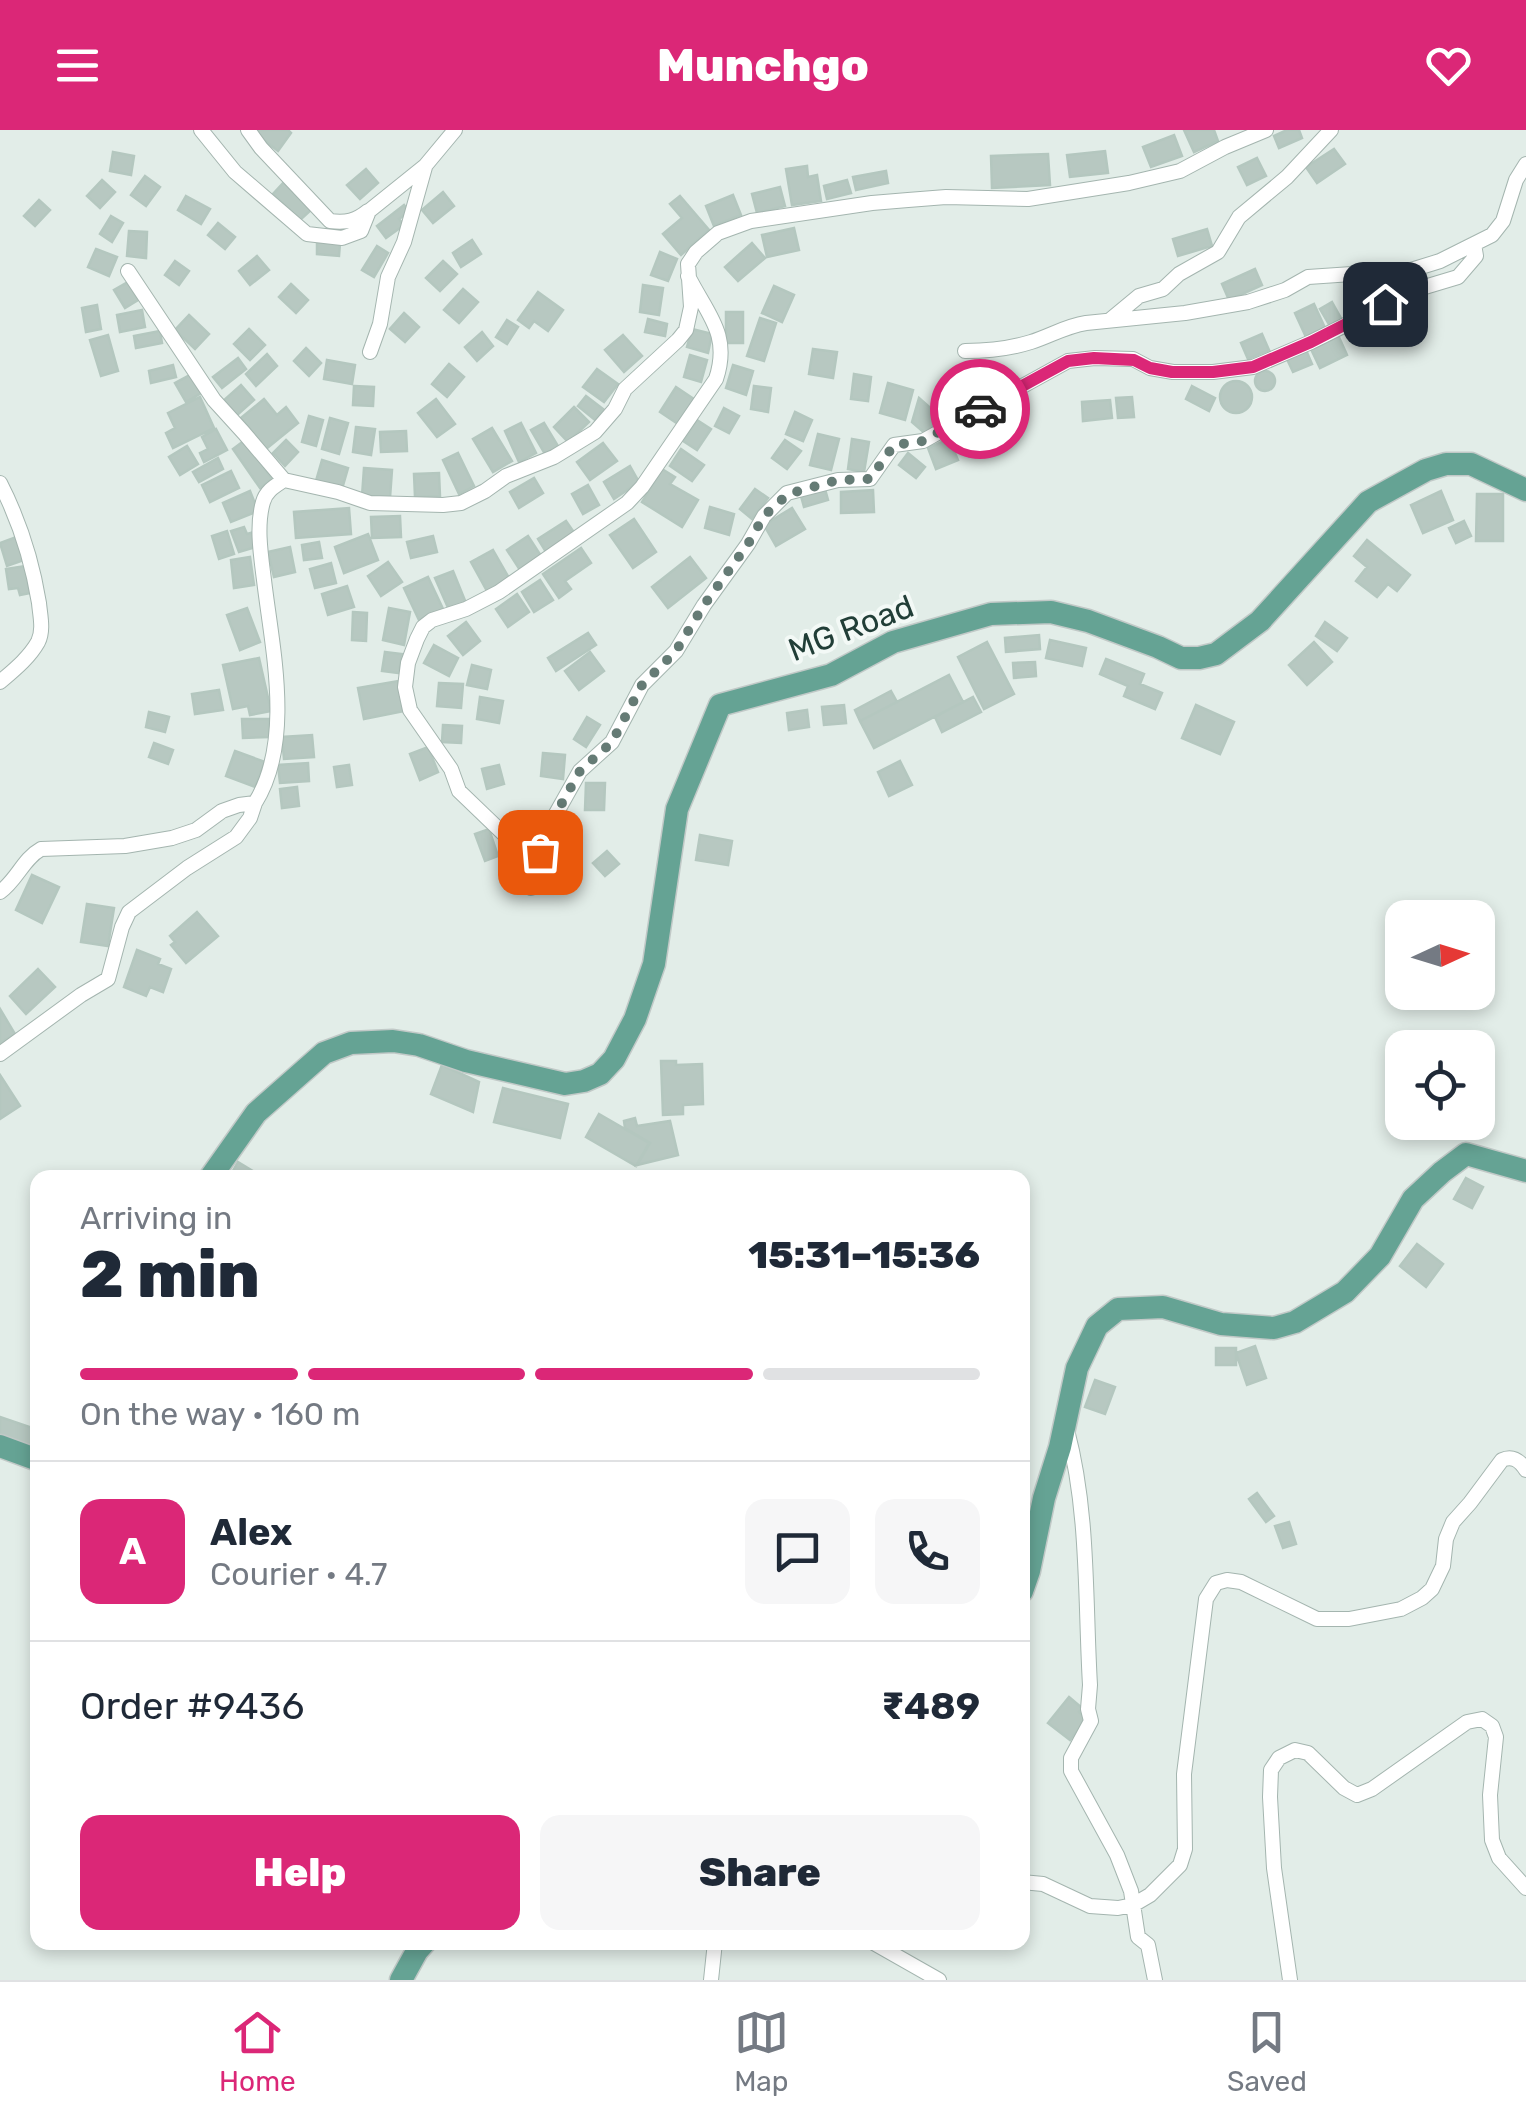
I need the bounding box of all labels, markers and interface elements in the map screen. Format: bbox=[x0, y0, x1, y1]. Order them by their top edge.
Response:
icon: menu bbox=[50, 38, 105, 93]
icon: heart bbox=[1421, 38, 1476, 93]
text: Munchgo bbox=[657, 39, 869, 92]
pin bbox=[1343, 262, 1428, 347]
icon: home bbox=[1358, 277, 1413, 332]
courier bbox=[930, 359, 1030, 459]
icon: car bbox=[953, 382, 1008, 437]
street label: MG Road bbox=[783, 587, 919, 669]
pin bbox=[498, 810, 583, 895]
icon: bag bbox=[513, 825, 568, 880]
north arrow bbox=[1385, 900, 1495, 1010]
map controls bbox=[1385, 900, 1495, 1140]
button: locate bbox=[1385, 1030, 1495, 1140]
text: Arriving in bbox=[80, 1199, 232, 1237]
text: 15:31–15:36 bbox=[748, 1232, 980, 1278]
text: 2 min bbox=[80, 1236, 260, 1313]
text: On the way · 160 m bbox=[80, 1395, 360, 1433]
button: chat bbox=[745, 1499, 850, 1604]
button: phone bbox=[875, 1499, 980, 1604]
text: Alex bbox=[210, 1509, 292, 1555]
text: A bbox=[119, 1528, 146, 1574]
text: Courier · 4.7 bbox=[210, 1555, 387, 1593]
text: Order #9436 bbox=[80, 1683, 304, 1729]
text: ₹489 bbox=[881, 1683, 980, 1729]
button: Help bbox=[80, 1815, 520, 1930]
button: Share bbox=[540, 1815, 980, 1930]
tab: Home bbox=[219, 2005, 296, 2098]
tab: Map bbox=[734, 2005, 789, 2098]
tab: Saved bbox=[1227, 2005, 1307, 2098]

